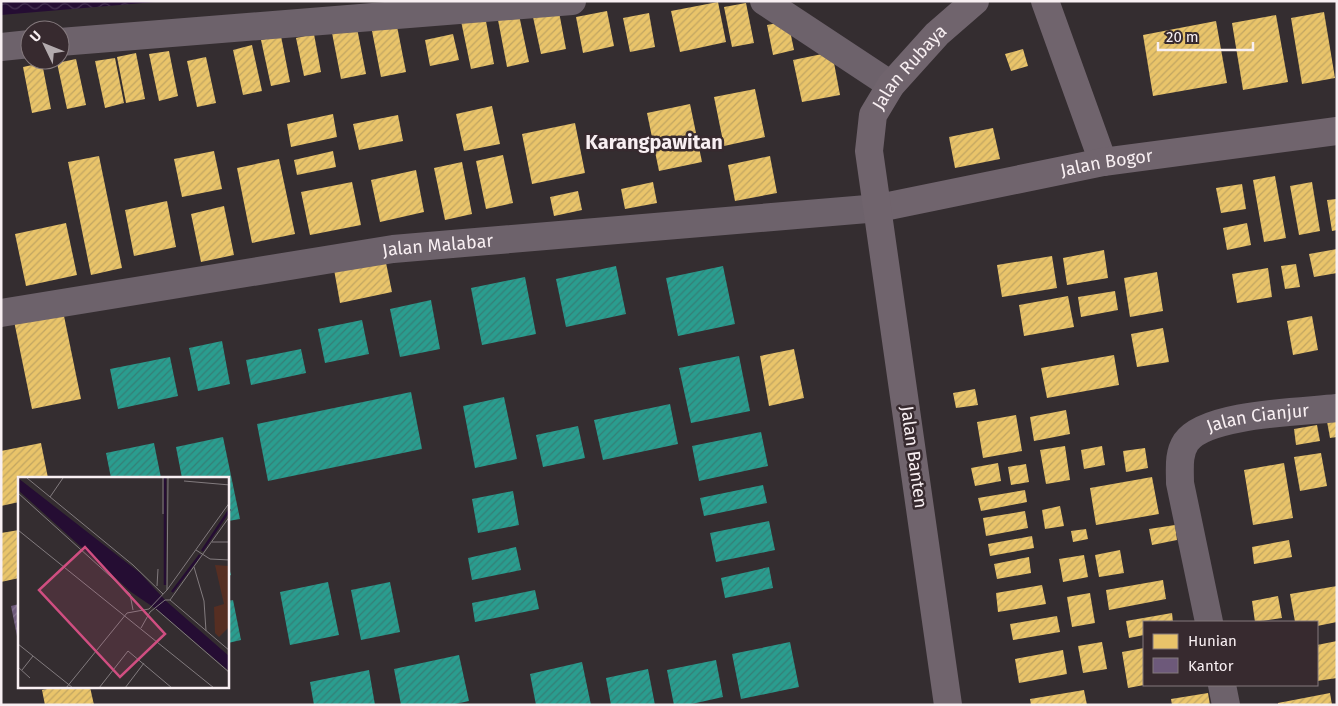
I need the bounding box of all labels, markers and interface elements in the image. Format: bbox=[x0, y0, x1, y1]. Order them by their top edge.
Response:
north arrow bbox=[20, 20, 70, 70]
street label: Jalan Rubaya bbox=[867, 20, 951, 114]
scale bar bbox=[1158, 20, 1253, 52]
text: U bbox=[27, 27, 45, 46]
text: 20 m bbox=[1166, 28, 1199, 46]
district label: Karangpawitan bbox=[585, 130, 723, 154]
street label: Jalan Bogor bbox=[1058, 145, 1154, 182]
street label: Jalan Malabar bbox=[381, 230, 494, 262]
street label: Jalan Cianjur bbox=[1203, 399, 1310, 438]
street label: Jalan Banten bbox=[896, 404, 932, 510]
inset map bbox=[18, 477, 229, 688]
legend bbox=[1143, 621, 1318, 686]
text: Hunian bbox=[1188, 632, 1237, 650]
text: Kantor bbox=[1188, 657, 1234, 675]

